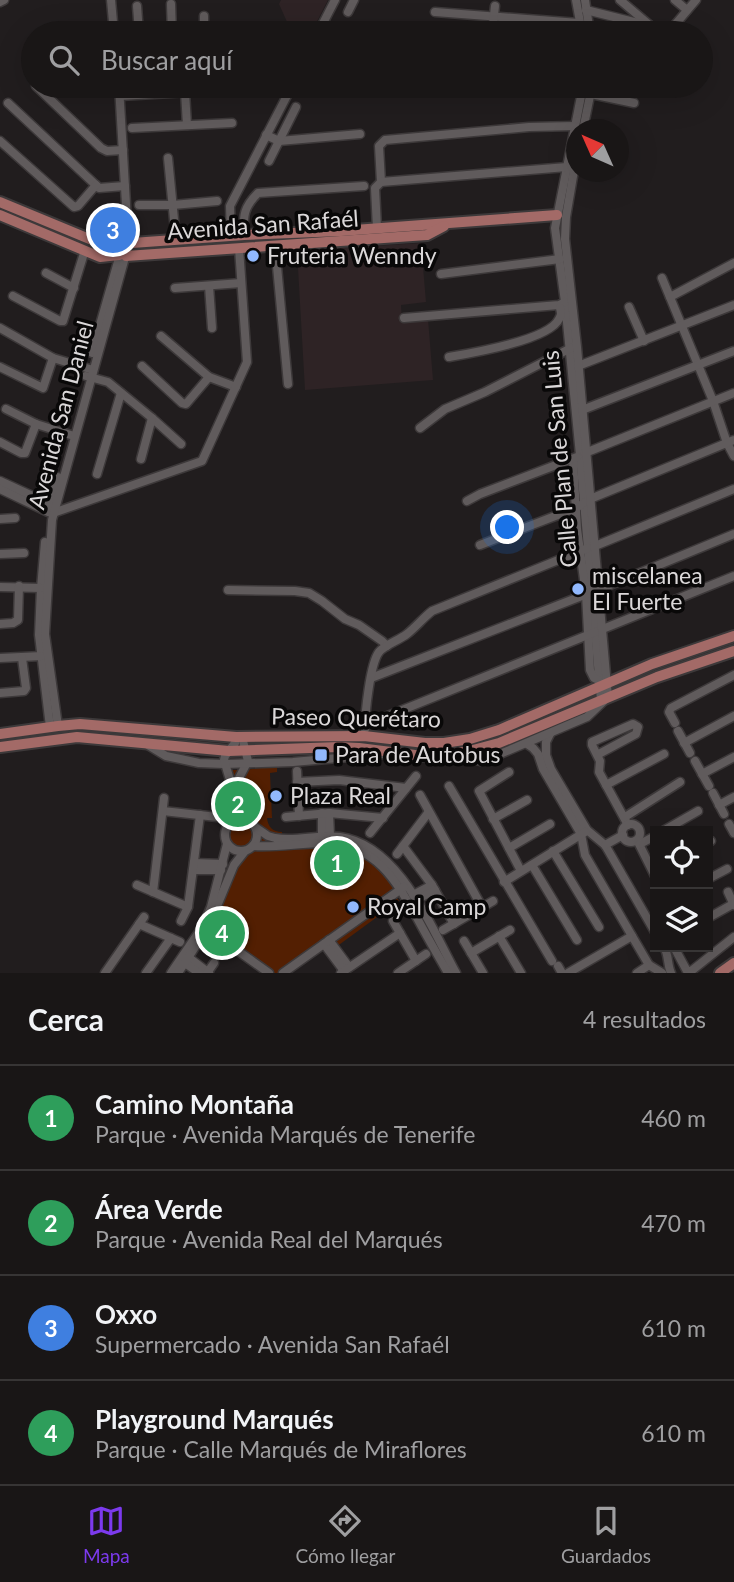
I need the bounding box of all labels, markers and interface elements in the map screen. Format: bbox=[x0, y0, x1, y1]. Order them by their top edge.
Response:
search box bbox=[21, 21, 713, 98]
icon: search bbox=[45, 41, 83, 79]
text: Buscar aquí bbox=[101, 44, 232, 76]
north arrow bbox=[566, 119, 629, 182]
street label: Avenida San Rafaél bbox=[166, 203, 360, 245]
pin: 3 bbox=[90, 204, 136, 256]
place label: Fruteria Wenndy bbox=[267, 241, 437, 269]
marker: Fruteria Wenndy bbox=[245, 248, 261, 264]
street label: Avenida San Daniel bbox=[21, 317, 99, 512]
street label: Calle Plan de San Luis bbox=[536, 349, 582, 569]
your location bbox=[490, 510, 524, 544]
place label: miscelanea El Fuerte bbox=[592, 561, 703, 615]
marker: miscelanea El Fuerte bbox=[570, 581, 586, 597]
street label: Paseo Querétaro bbox=[271, 702, 441, 732]
place label: Para de Autobus bbox=[335, 740, 501, 768]
marker: Para de Autobus bbox=[313, 747, 329, 763]
pin: 2 bbox=[215, 778, 261, 830]
place label: Plaza Real bbox=[290, 781, 391, 809]
marker: Plaza Real bbox=[268, 788, 284, 804]
map controls bbox=[650, 826, 713, 952]
button: locate bbox=[650, 826, 713, 889]
pin: 1 bbox=[314, 837, 360, 889]
button: layers bbox=[650, 889, 713, 952]
place label: Royal Camp bbox=[367, 892, 486, 920]
marker: Royal Camp bbox=[345, 899, 361, 915]
pin: 4 bbox=[199, 907, 245, 959]
text: Cerca bbox=[28, 1001, 104, 1037]
text: 4 resultados bbox=[583, 1005, 706, 1033]
text: Camino Montaña bbox=[95, 1088, 294, 1120]
text: 1 bbox=[44, 1104, 58, 1132]
text: 460 m bbox=[641, 1104, 706, 1132]
text: Parque · Avenida Marqués de Tenerife bbox=[95, 1120, 475, 1148]
text: Área Verde bbox=[95, 1193, 223, 1225]
text: 2 bbox=[44, 1209, 58, 1237]
text: 470 m bbox=[641, 1209, 706, 1237]
text: Parque · Avenida Real del Marqués bbox=[95, 1225, 443, 1253]
text: Oxxo bbox=[95, 1298, 157, 1330]
text: 3 bbox=[44, 1314, 58, 1342]
text: 610 m bbox=[641, 1314, 706, 1342]
text: Supermercado · Avenida San Rafaél bbox=[95, 1330, 450, 1358]
text: Playground Marqués bbox=[95, 1403, 334, 1435]
text: 4 bbox=[44, 1419, 58, 1447]
text: 610 m bbox=[641, 1419, 706, 1447]
text: Parque · Calle Marqués de Miraflores bbox=[95, 1435, 467, 1463]
tab: Mapa bbox=[83, 1502, 130, 1567]
tab: Cómo llegar bbox=[296, 1502, 395, 1567]
tab: Guardados bbox=[561, 1502, 651, 1567]

